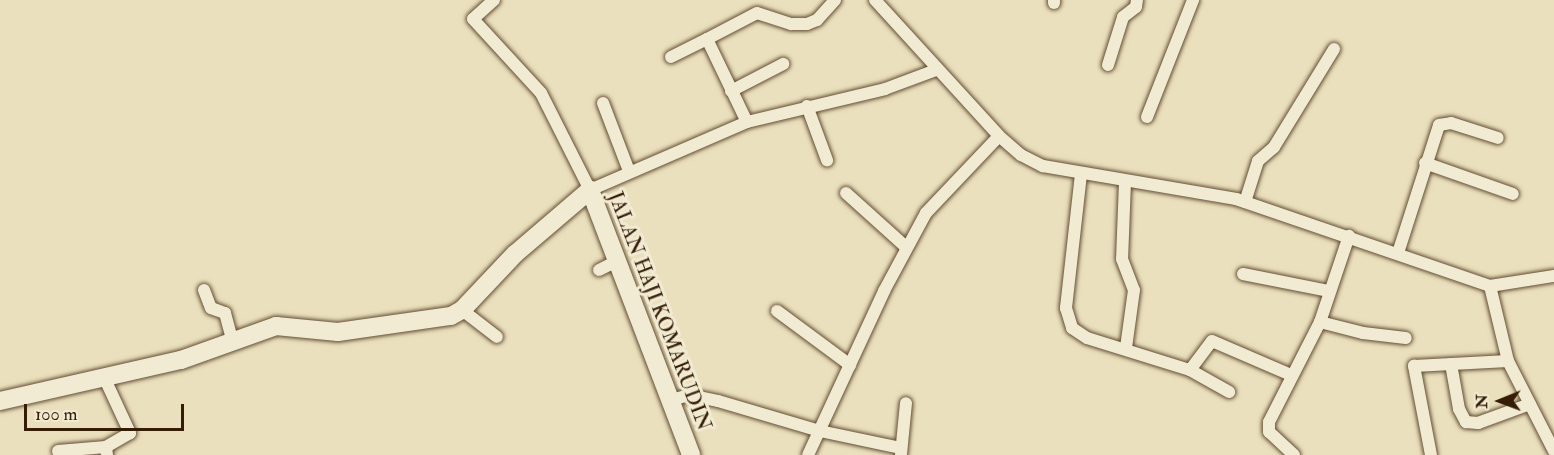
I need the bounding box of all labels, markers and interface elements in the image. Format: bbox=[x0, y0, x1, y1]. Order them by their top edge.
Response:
street label: JALAN HAJI KOMARUDIN bbox=[603, 188, 717, 434]
north arrow bbox=[1470, 371, 1530, 431]
scale bar bbox=[27, 392, 188, 430]
text: N bbox=[1472, 394, 1492, 409]
text: 100 m bbox=[35, 403, 78, 426]

